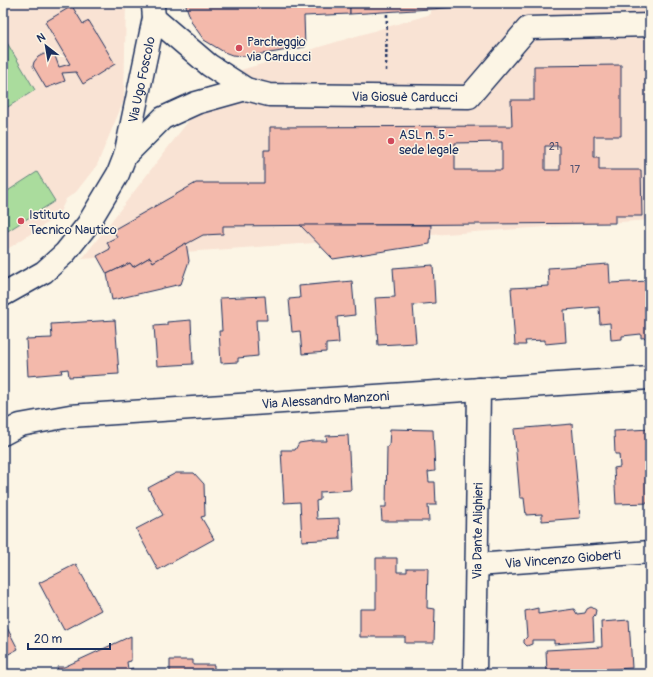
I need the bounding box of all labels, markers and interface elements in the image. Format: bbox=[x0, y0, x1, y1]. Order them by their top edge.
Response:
north arrow bbox=[26, 26, 66, 66]
text: N bbox=[35, 30, 48, 45]
place label: Parcheggio via Carducci bbox=[246, 34, 311, 65]
street label: Via Ugo Foscolo bbox=[125, 35, 159, 124]
marker: Parcheggio via Carducci bbox=[234, 43, 244, 53]
street label: Via Giosuè Carducci bbox=[352, 89, 458, 106]
place label: ASL n. 5 - sede legale bbox=[399, 127, 459, 158]
marker: ASL n. 5 - sede legale bbox=[386, 136, 396, 146]
house number: 21 bbox=[549, 140, 559, 153]
house number: 17 bbox=[570, 163, 580, 176]
place label: Istituto Tecnico Nautico bbox=[29, 207, 117, 238]
marker: Istituto Tecnico Nautico bbox=[16, 216, 26, 226]
street label: Via Alessandro Manzoni bbox=[261, 388, 390, 412]
street label: Via Dante Alighieri bbox=[469, 482, 487, 580]
street label: Via Vincenzo Gioberti bbox=[504, 547, 621, 572]
scale bar bbox=[28, 625, 110, 651]
text: 20 m bbox=[34, 632, 63, 647]

